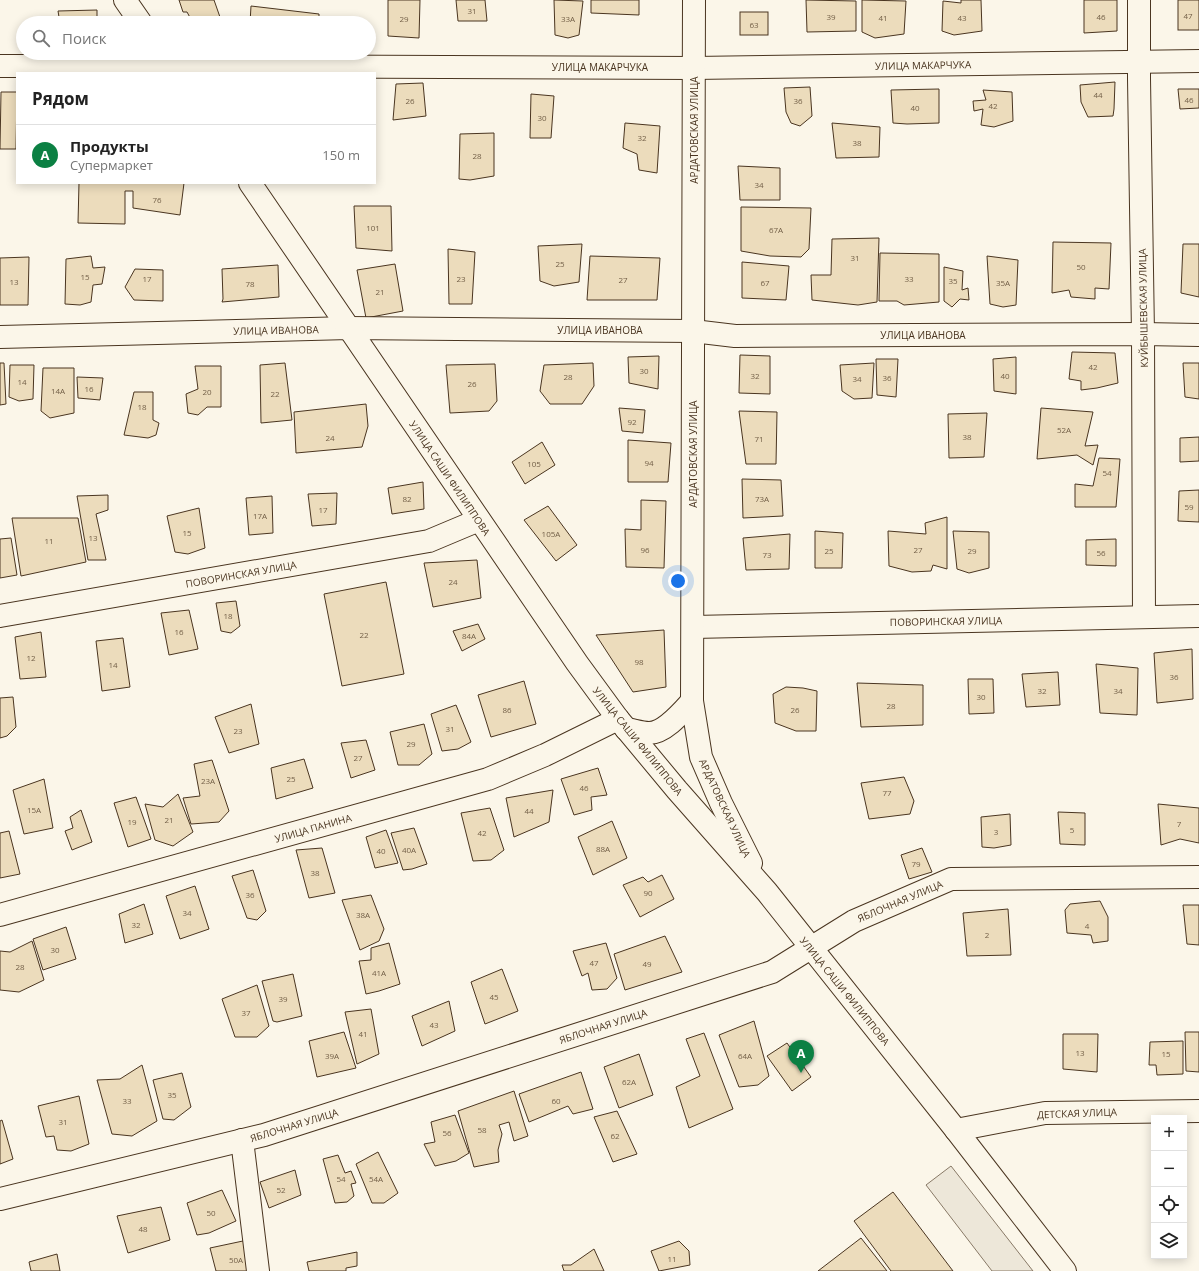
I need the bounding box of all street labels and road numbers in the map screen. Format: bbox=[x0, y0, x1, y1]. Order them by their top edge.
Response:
street label: УЛИЦА МАКАРЧУКА bbox=[875, 57, 972, 73]
street label: УЛИЦА МАКАРЧУКА bbox=[552, 60, 649, 74]
street label: АРДАТОВСКАЯ УЛИЦА bbox=[687, 76, 701, 184]
street label: КУЙБЫШЕВСКАЯ УЛИЦА bbox=[1135, 248, 1151, 368]
street label: УЛИЦА ИВАНОВА bbox=[233, 322, 319, 338]
street label: УЛИЦА ИВАНОВА bbox=[557, 323, 643, 337]
street label: УЛИЦА ИВАНОВА bbox=[880, 328, 966, 342]
street label: АРДАТОВСКАЯ УЛИЦА bbox=[686, 400, 700, 508]
street label: УЛИЦА САШИ ФИЛИППОВА bbox=[406, 418, 494, 539]
street label: ПОВОРИНСКАЯ УЛИЦА bbox=[184, 557, 298, 591]
street label: ПОВОРИНСКАЯ УЛИЦА bbox=[890, 613, 1003, 629]
street label: УЛИЦА САШИ ФИЛИППОВА bbox=[590, 684, 687, 799]
street label: АРДАТОВСКАЯ УЛИЦА bbox=[696, 756, 754, 860]
street label: УЛИЦА ПАНИНА bbox=[273, 810, 354, 846]
street label: ЯБЛОЧНАЯ УЛИЦА bbox=[855, 876, 945, 925]
street label: УЛИЦА САШИ ФИЛИППОВА bbox=[797, 934, 894, 1049]
street label: ЯБЛОЧНАЯ УЛИЦА bbox=[557, 1005, 649, 1047]
street label: ЯБЛОЧНАЯ УЛИЦА bbox=[248, 1105, 340, 1145]
street label: ДЕТСКАЯ УЛИЦА bbox=[1037, 1105, 1118, 1121]

